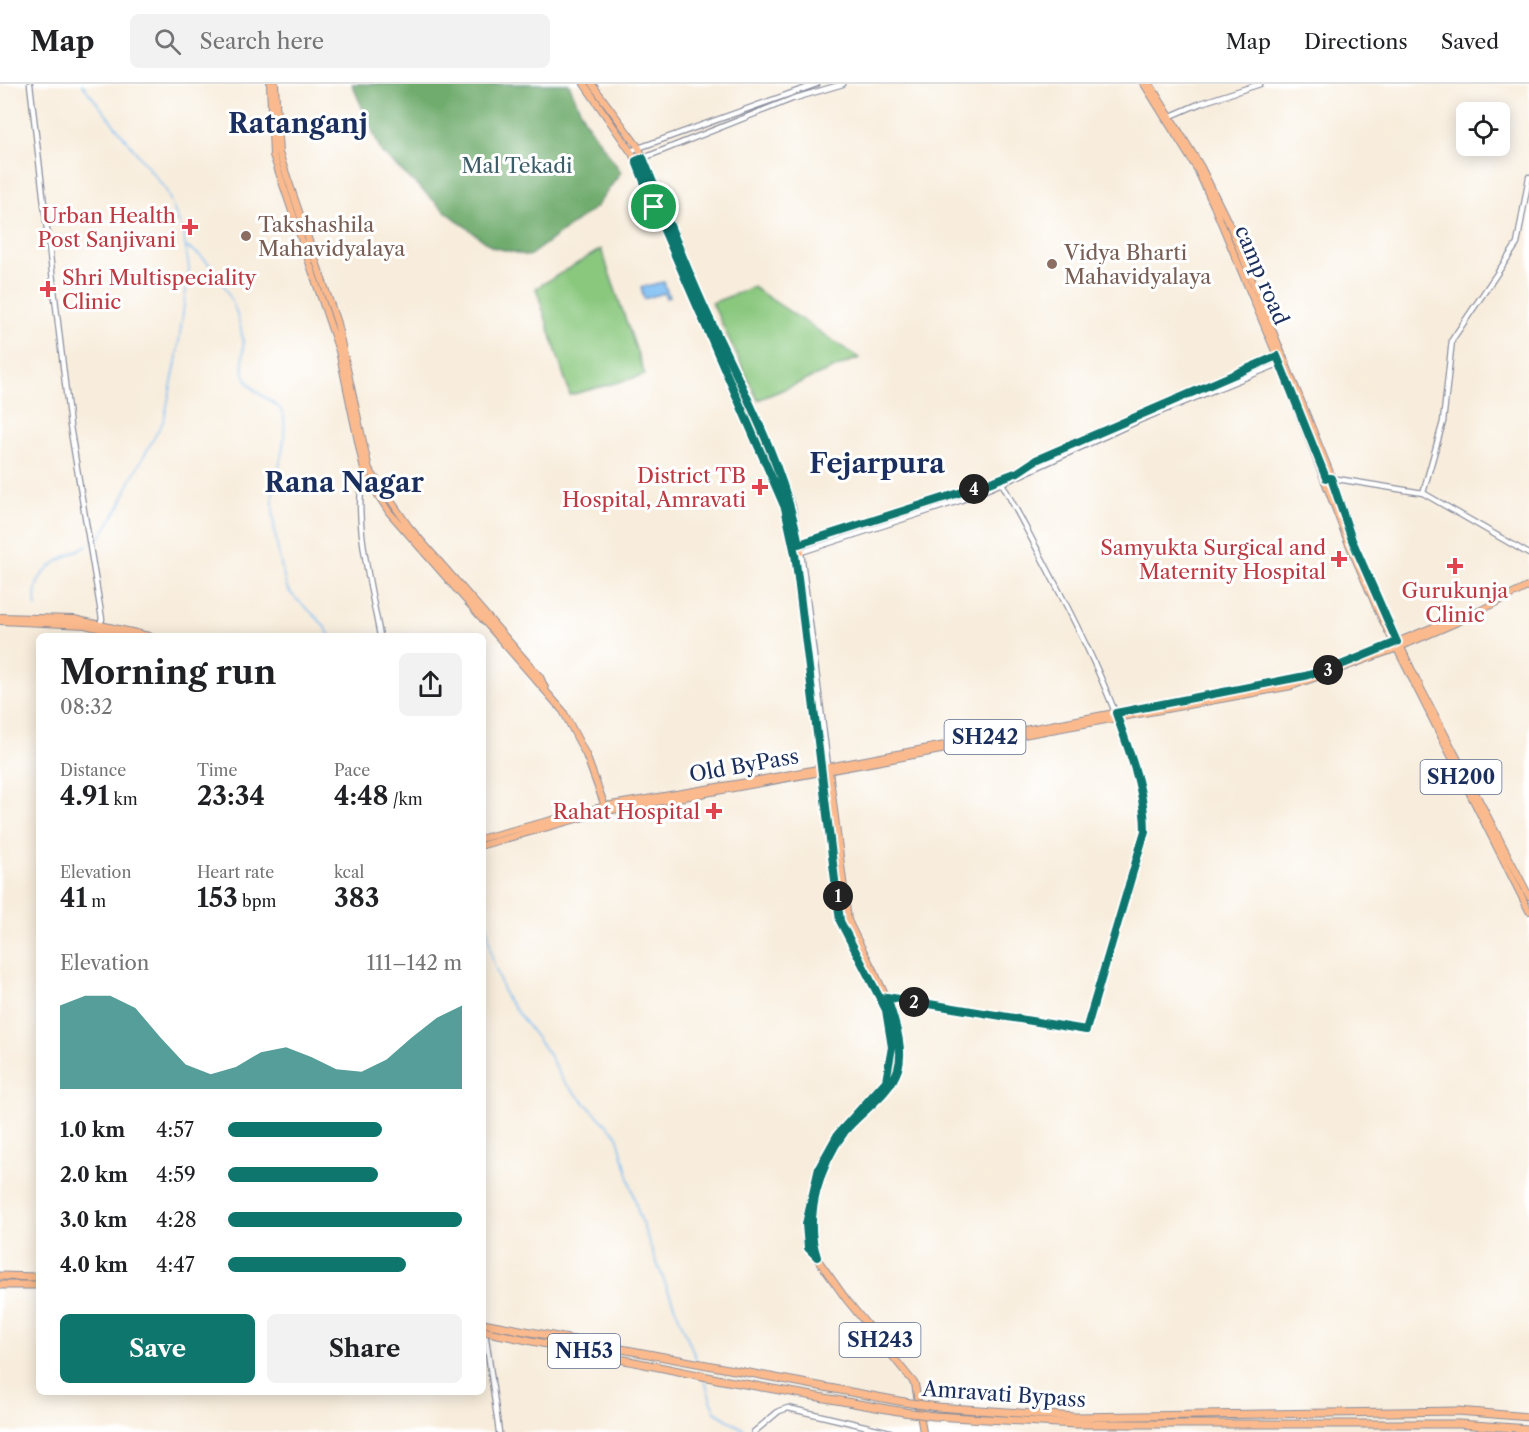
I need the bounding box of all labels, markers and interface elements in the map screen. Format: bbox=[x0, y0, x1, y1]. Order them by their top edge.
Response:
search box bbox=[130, 14, 550, 68]
text: Map bbox=[30, 24, 94, 58]
icon: search bbox=[151, 25, 184, 58]
text: Search here bbox=[199, 28, 324, 55]
text: Map bbox=[1226, 29, 1271, 54]
text: Directions bbox=[1304, 29, 1408, 54]
text: Saved bbox=[1441, 29, 1499, 54]
map controls bbox=[1456, 102, 1510, 156]
button: locate bbox=[1456, 102, 1510, 156]
district label: Ratanganj bbox=[228, 107, 368, 140]
park label: Mal Tekadi bbox=[462, 153, 572, 178]
pin bbox=[628, 181, 679, 232]
icon: arrive bbox=[637, 190, 670, 223]
place label: Urban Health Post Sanjivani bbox=[38, 203, 176, 252]
place label: Takshashila Mahavidyalaya bbox=[258, 212, 406, 261]
marker: Urban Health Post Sanjivani bbox=[181, 218, 199, 236]
street label: camp road bbox=[1230, 222, 1294, 329]
marker: Takshashila Mahavidyalaya bbox=[239, 229, 253, 243]
place label: Vidya Bharti Mahavidyalaya bbox=[1063, 240, 1212, 289]
marker: Vidya Bharti Mahavidyalaya bbox=[1045, 257, 1059, 271]
place label: Shri Multispeciality Clinic bbox=[62, 265, 257, 314]
marker: Shri Multispeciality Clinic bbox=[39, 280, 57, 298]
district label: Fejarpura bbox=[809, 447, 945, 480]
place label: District TB Hospital, Amravati bbox=[562, 463, 746, 512]
district label: Rana Nagar bbox=[264, 466, 425, 499]
pin: 4 bbox=[959, 474, 989, 504]
marker: District TB Hospital, Amravati bbox=[751, 478, 769, 496]
text: 4 bbox=[969, 479, 979, 499]
place label: Samyukta Surgical and Maternity Hospital bbox=[1100, 535, 1326, 584]
marker: Samyukta Surgical and Maternity Hospital bbox=[1330, 550, 1348, 568]
marker: Gurukunja Clinic bbox=[1446, 557, 1464, 575]
place label: Gurukunja Clinic bbox=[1402, 578, 1509, 627]
text: Morning run bbox=[60, 652, 276, 693]
button: share bbox=[399, 653, 462, 716]
pin: 3 bbox=[1313, 655, 1343, 685]
text: 3 bbox=[1323, 660, 1333, 680]
text: 08:32 bbox=[60, 695, 113, 719]
road number: SH242 bbox=[944, 720, 1026, 754]
street label: Old ByPass bbox=[687, 743, 801, 787]
text: Distance bbox=[60, 760, 126, 780]
text: Time bbox=[197, 760, 237, 780]
text: Pace bbox=[334, 760, 370, 780]
road number: SH200 bbox=[1420, 760, 1502, 794]
text: 4.91 bbox=[60, 780, 109, 812]
text: 23:34 bbox=[197, 780, 265, 812]
text: 4:48 bbox=[334, 780, 389, 812]
text: km bbox=[109, 789, 138, 809]
text: /km bbox=[389, 789, 423, 809]
place label: Rahat Hospital bbox=[553, 799, 700, 824]
marker: Rahat Hospital bbox=[705, 802, 723, 820]
text: Elevation bbox=[60, 862, 131, 882]
text: Heart rate bbox=[197, 862, 274, 882]
text: kcal bbox=[334, 862, 364, 882]
pin: 1 bbox=[823, 881, 853, 911]
text: 41 bbox=[60, 882, 87, 914]
text: 153 bbox=[197, 882, 238, 914]
text: 383 bbox=[334, 882, 379, 914]
text: 1 bbox=[834, 886, 842, 906]
text: m bbox=[87, 891, 106, 911]
text: bpm bbox=[238, 891, 276, 911]
text: Elevation bbox=[60, 951, 149, 975]
text: 111–142 m bbox=[367, 951, 462, 975]
pin: 2 bbox=[899, 987, 929, 1017]
text: 2 bbox=[909, 992, 919, 1012]
text: 1.0 km bbox=[60, 1118, 125, 1142]
text: 4:57 bbox=[156, 1118, 194, 1142]
text: 2.0 km bbox=[60, 1163, 128, 1187]
text: 4:59 bbox=[156, 1163, 196, 1187]
text: 3.0 km bbox=[60, 1208, 127, 1232]
text: 4:28 bbox=[156, 1208, 197, 1232]
text: 4.0 km bbox=[60, 1253, 128, 1277]
text: 4:47 bbox=[156, 1253, 195, 1277]
button: Save bbox=[60, 1314, 255, 1383]
button: Share bbox=[267, 1314, 462, 1383]
road number: SH243 bbox=[840, 1323, 920, 1357]
road number: NH53 bbox=[548, 1334, 620, 1368]
street label: Amravati Bypass bbox=[920, 1376, 1087, 1412]

